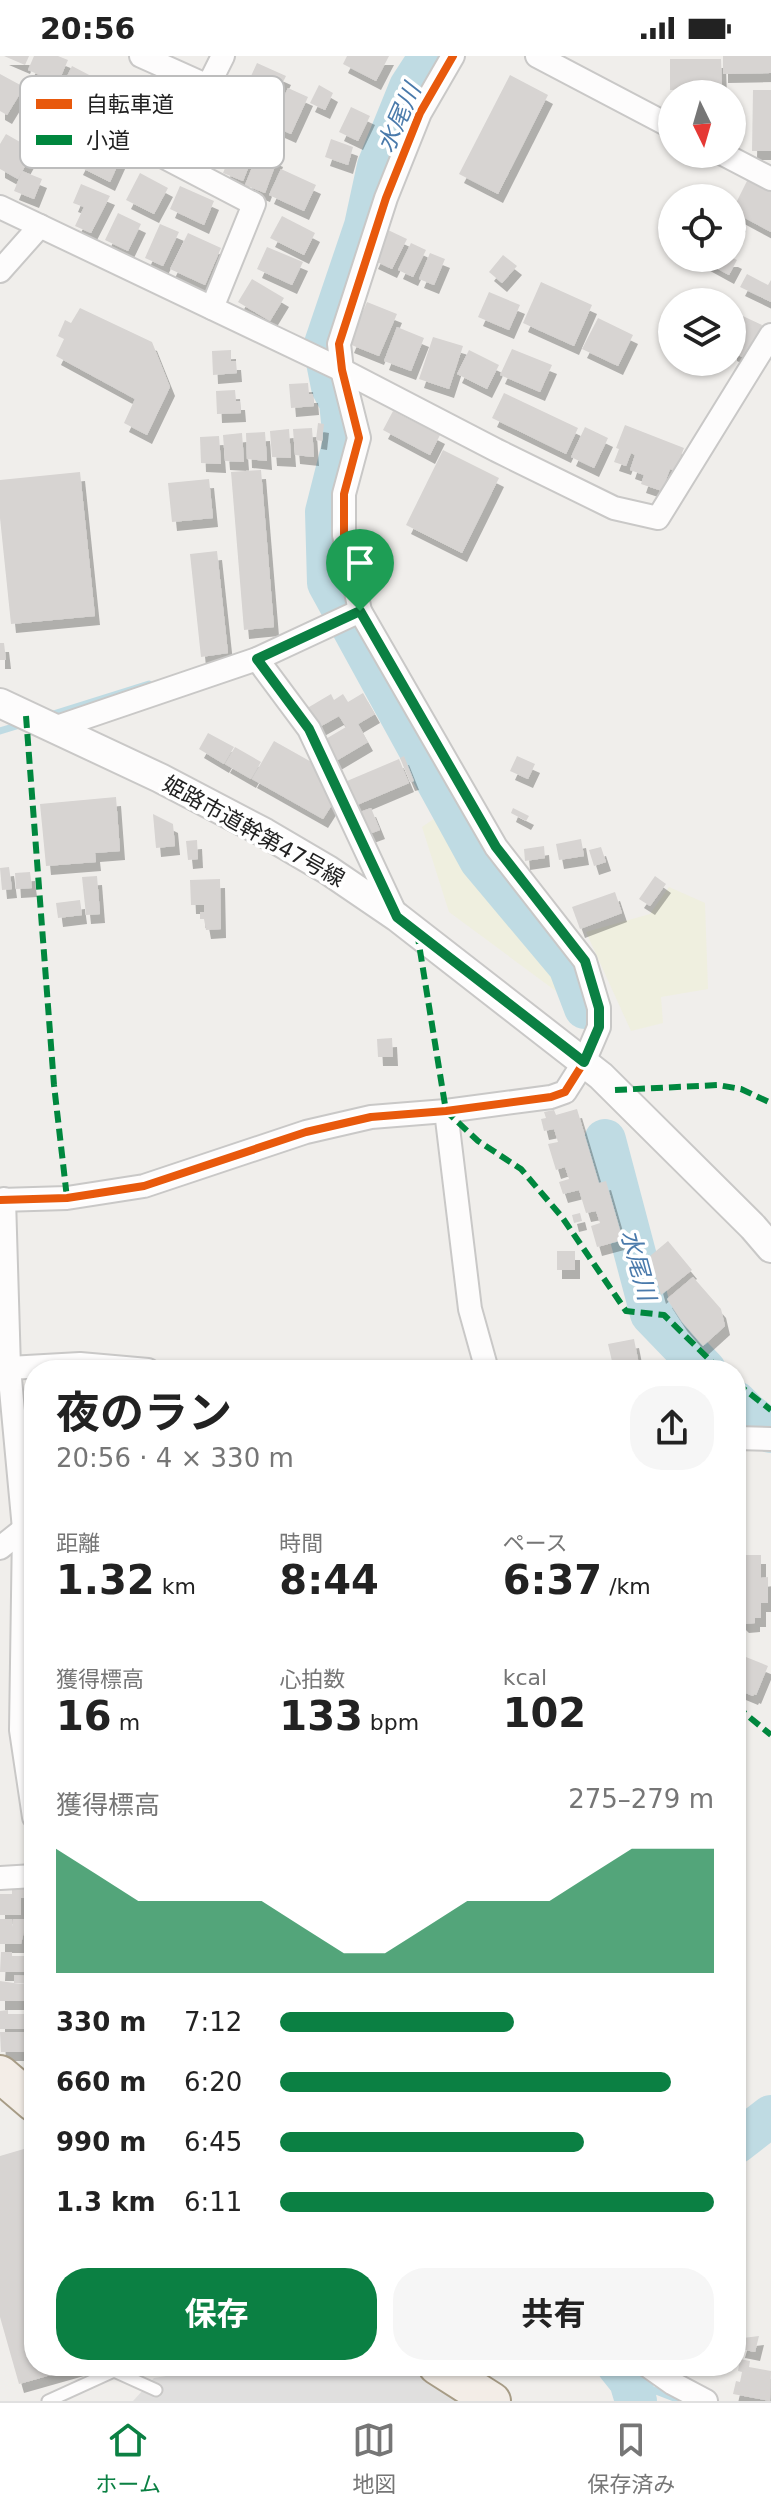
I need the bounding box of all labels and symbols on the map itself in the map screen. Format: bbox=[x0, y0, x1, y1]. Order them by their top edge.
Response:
legend bbox=[20, 76, 284, 168]
water label: 水尾川 bbox=[372, 77, 428, 157]
north arrow bbox=[658, 80, 746, 168]
text: 自転車道 bbox=[86, 92, 174, 117]
text: 小道 bbox=[86, 128, 130, 153]
pin bbox=[326, 529, 394, 611]
street label: 姫路市道幹第47号線 bbox=[158, 771, 349, 892]
water label: 水尾川 bbox=[615, 1227, 662, 1306]

